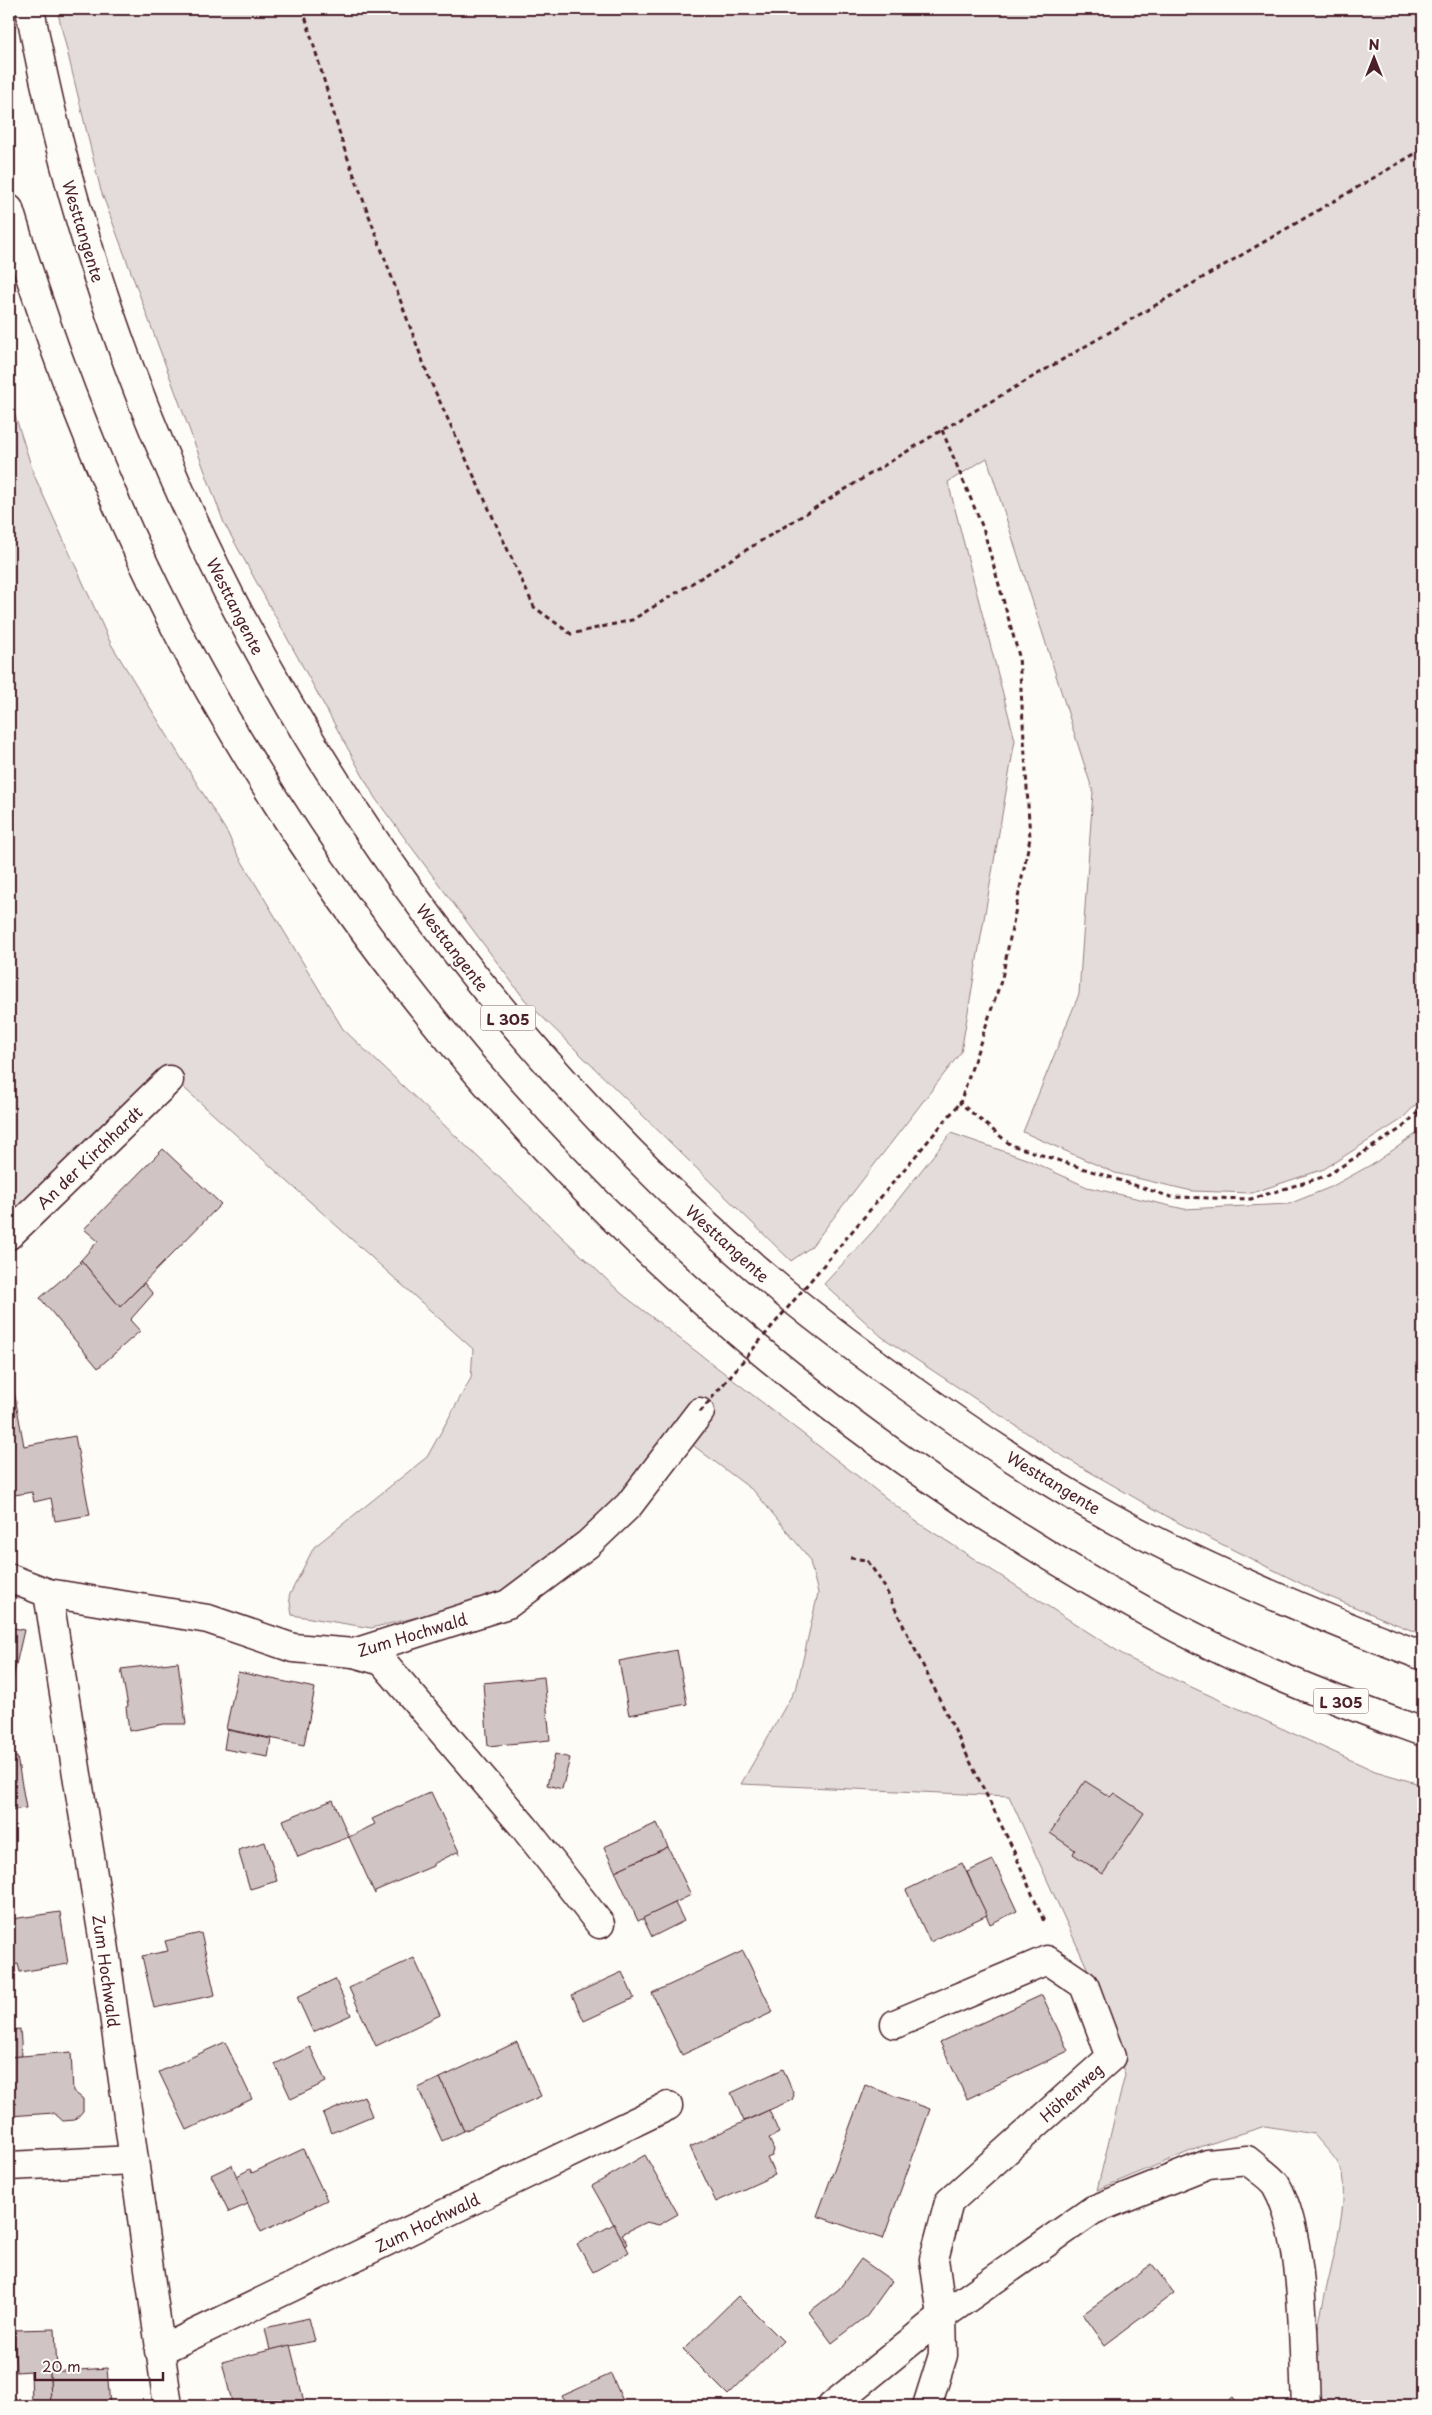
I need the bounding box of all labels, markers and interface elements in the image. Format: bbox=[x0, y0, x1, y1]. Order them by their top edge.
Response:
north arrow bbox=[1350, 32, 1400, 82]
text: N bbox=[1368, 34, 1380, 55]
street label: Westtangente bbox=[57, 177, 111, 285]
street label: Westtangente bbox=[201, 553, 271, 659]
street label: Westtangente bbox=[411, 898, 495, 996]
road number: L 305 bbox=[480, 1006, 536, 1030]
street label: An der Kirchhardt bbox=[31, 1100, 148, 1214]
street label: Westtangente bbox=[681, 1199, 776, 1287]
street label: Westtangente bbox=[1003, 1444, 1106, 1520]
street label: Zum Hochwald bbox=[354, 1606, 470, 1662]
road number: L 305 bbox=[1314, 1688, 1368, 1714]
street label: Zum Hochwald bbox=[87, 1913, 127, 2029]
street label: Höhenweg bbox=[1034, 2057, 1108, 2127]
street label: Zum Hochwald bbox=[371, 2186, 483, 2258]
scale bar bbox=[35, 2350, 162, 2382]
text: 20 m bbox=[42, 2354, 81, 2377]

